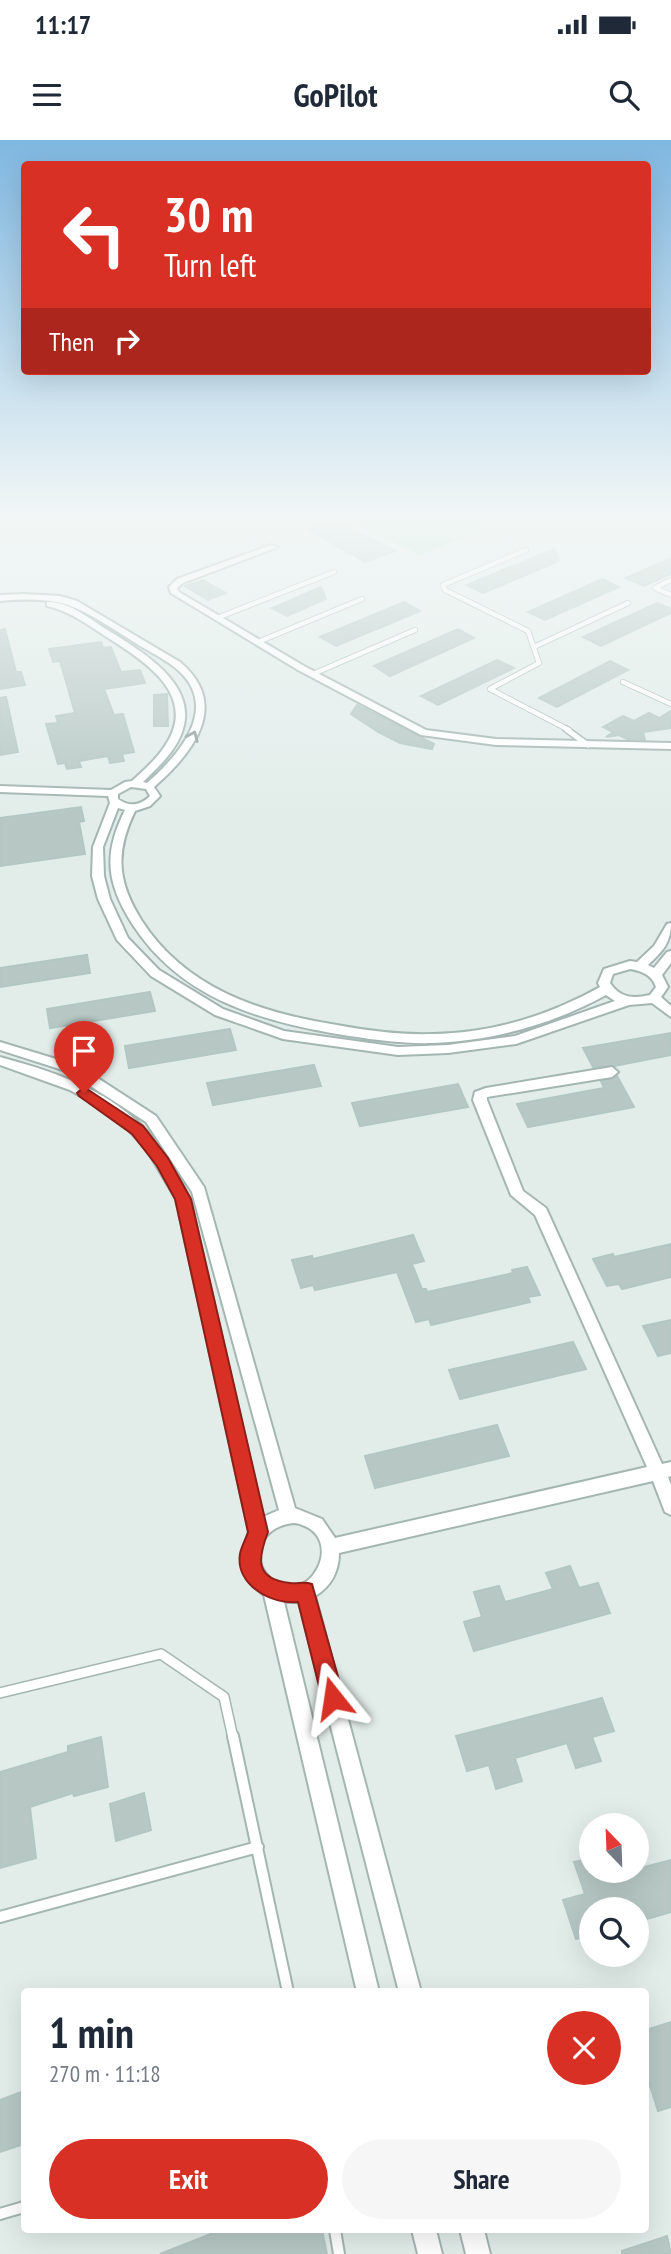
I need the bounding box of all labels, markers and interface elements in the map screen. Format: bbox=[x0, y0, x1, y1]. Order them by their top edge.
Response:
text: 11:17 bbox=[35, 8, 91, 41]
text: GoPilot bbox=[293, 74, 378, 116]
icon: menu bbox=[28, 76, 66, 114]
icon: search bbox=[605, 76, 643, 114]
text: 30 m bbox=[164, 182, 253, 246]
icon: left bbox=[49, 189, 140, 280]
text: Turn left bbox=[164, 244, 256, 286]
icon: right bbox=[108, 322, 146, 360]
text: Then bbox=[49, 325, 94, 358]
one-way arrow bbox=[185, 731, 199, 743]
pin bbox=[54, 1021, 114, 1093]
icon: arrive bbox=[65, 1032, 103, 1070]
position arrow bbox=[296, 1661, 370, 1735]
north arrow bbox=[579, 1813, 649, 1883]
map controls bbox=[579, 1813, 649, 1967]
button: search bbox=[579, 1897, 649, 1967]
text: 1 min bbox=[49, 2005, 134, 2060]
button: close bbox=[547, 2011, 621, 2085]
text: 270 m · 11:18 bbox=[49, 2059, 161, 2088]
button: Exit bbox=[49, 2139, 328, 2219]
button: Share bbox=[342, 2139, 621, 2219]

